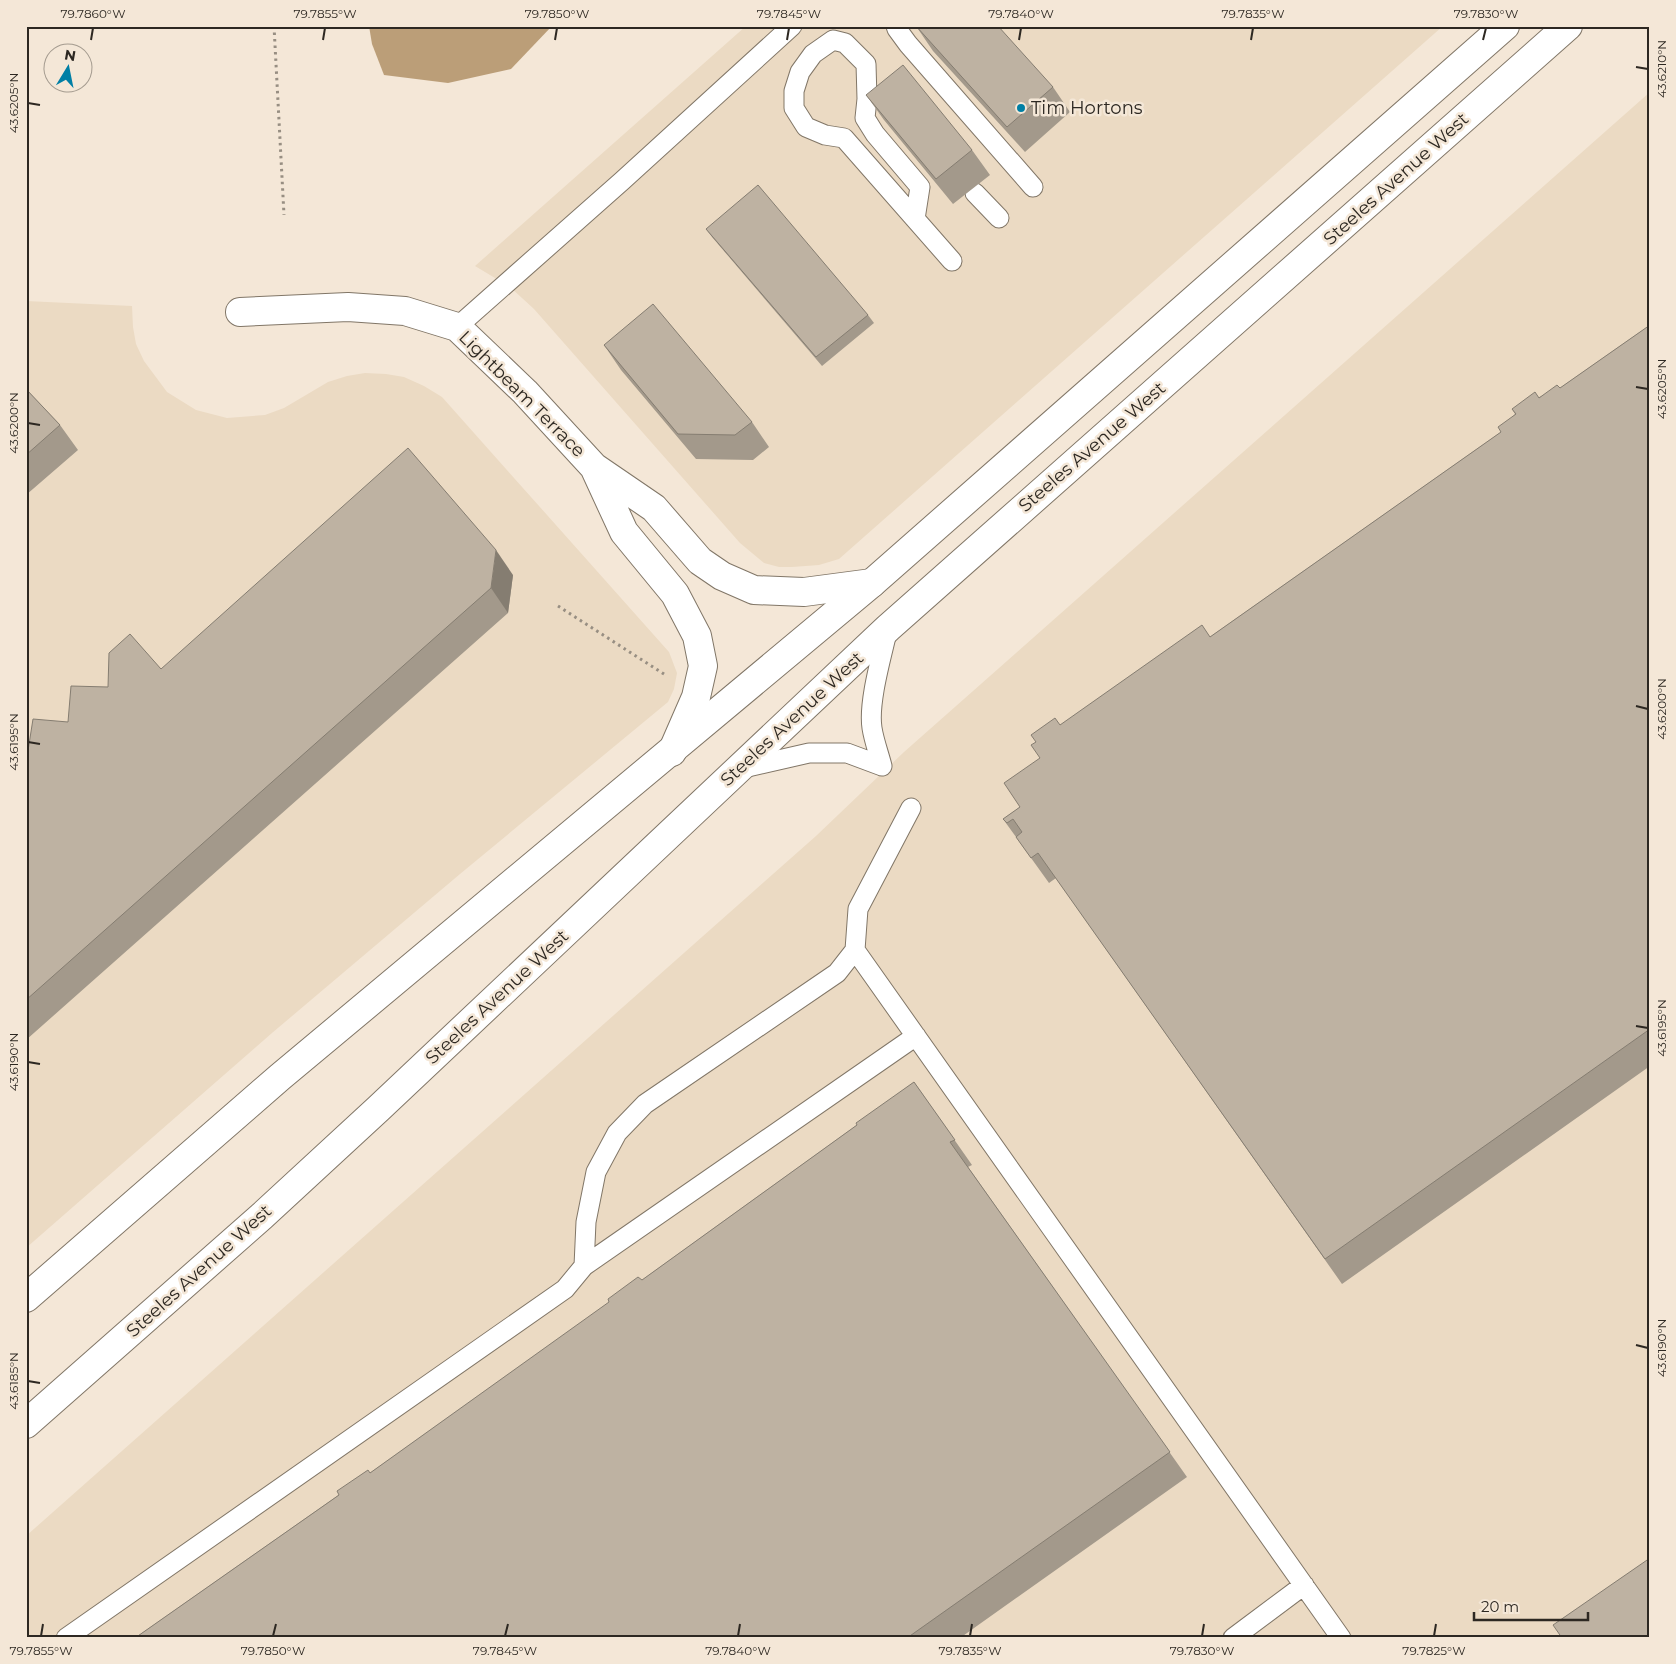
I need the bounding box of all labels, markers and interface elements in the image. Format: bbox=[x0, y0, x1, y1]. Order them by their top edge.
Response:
text: 79.7860°W bbox=[60, 6, 126, 21]
text: 79.7855°W bbox=[293, 6, 357, 21]
text: 79.7850°W bbox=[525, 6, 589, 21]
text: 79.7845°W bbox=[757, 6, 821, 21]
text: 79.7840°W bbox=[988, 6, 1054, 21]
text: 79.7835°W bbox=[1221, 6, 1285, 21]
text: 79.7830°W bbox=[1454, 6, 1518, 21]
text: 43.6210°N bbox=[1654, 40, 1669, 98]
north arrow bbox=[42, 42, 92, 92]
text: N bbox=[63, 45, 77, 65]
text: 43.6205°N bbox=[6, 73, 21, 133]
place label: Tim Hortons bbox=[1031, 97, 1143, 119]
marker: Tim Hortons bbox=[1015, 102, 1027, 114]
street label: Steeles Avenue West bbox=[1319, 108, 1473, 250]
street label: Lightbeam Terrace bbox=[454, 326, 590, 462]
text: 43.6205°N bbox=[1654, 359, 1669, 419]
street label: Steeles Avenue West bbox=[1014, 377, 1170, 517]
text: 43.6200°N bbox=[6, 392, 21, 454]
street label: Steeles Avenue West bbox=[716, 647, 868, 791]
text: 43.6200°N bbox=[1654, 678, 1669, 740]
text: 43.6195°N bbox=[6, 713, 21, 771]
street label: Steeles Avenue West bbox=[421, 925, 573, 1069]
text: 43.6195°N bbox=[1654, 999, 1669, 1057]
text: 43.6190°N bbox=[6, 1033, 21, 1091]
street label: Steeles Avenue West bbox=[122, 1200, 276, 1342]
text: 43.6190°N bbox=[1654, 1319, 1669, 1377]
text: 43.6185°N bbox=[6, 1352, 21, 1410]
scale bar bbox=[1474, 1589, 1587, 1621]
text: 20 m bbox=[1481, 1597, 1519, 1616]
text: 79.7855°W bbox=[9, 1643, 73, 1658]
text: 79.7850°W bbox=[241, 1643, 305, 1658]
text: 79.7845°W bbox=[473, 1643, 537, 1658]
text: 79.7840°W bbox=[705, 1643, 771, 1658]
text: 79.7835°W bbox=[938, 1643, 1002, 1658]
text: 79.7830°W bbox=[1170, 1643, 1234, 1658]
text: 79.7825°W bbox=[1402, 1643, 1466, 1658]

